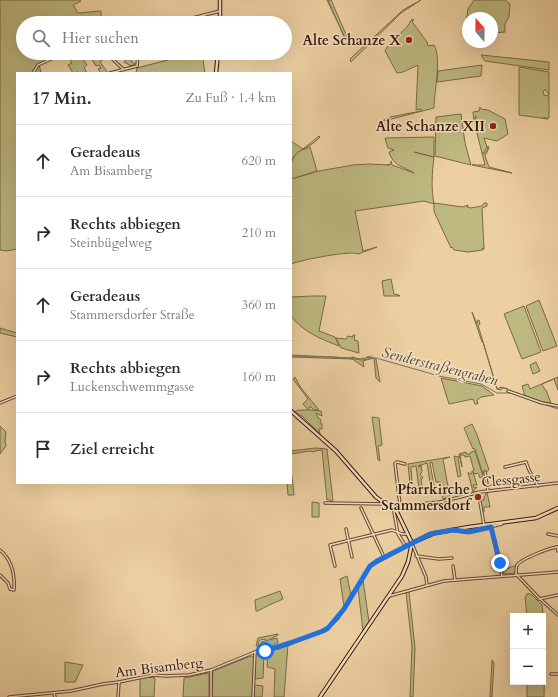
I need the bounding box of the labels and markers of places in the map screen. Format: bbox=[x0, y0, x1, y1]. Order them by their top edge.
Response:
place label: Alte Schanze X bbox=[303, 31, 401, 50]
marker: Alte Schanze X bbox=[404, 35, 414, 45]
place label: Alte Schanze XII bbox=[376, 117, 485, 136]
marker: Alte Schanze XII bbox=[488, 121, 498, 131]
place label: Pfarrkirche Stammersdorf bbox=[381, 480, 472, 515]
marker: Pfarrkirche Stammersdorf bbox=[473, 492, 483, 502]

